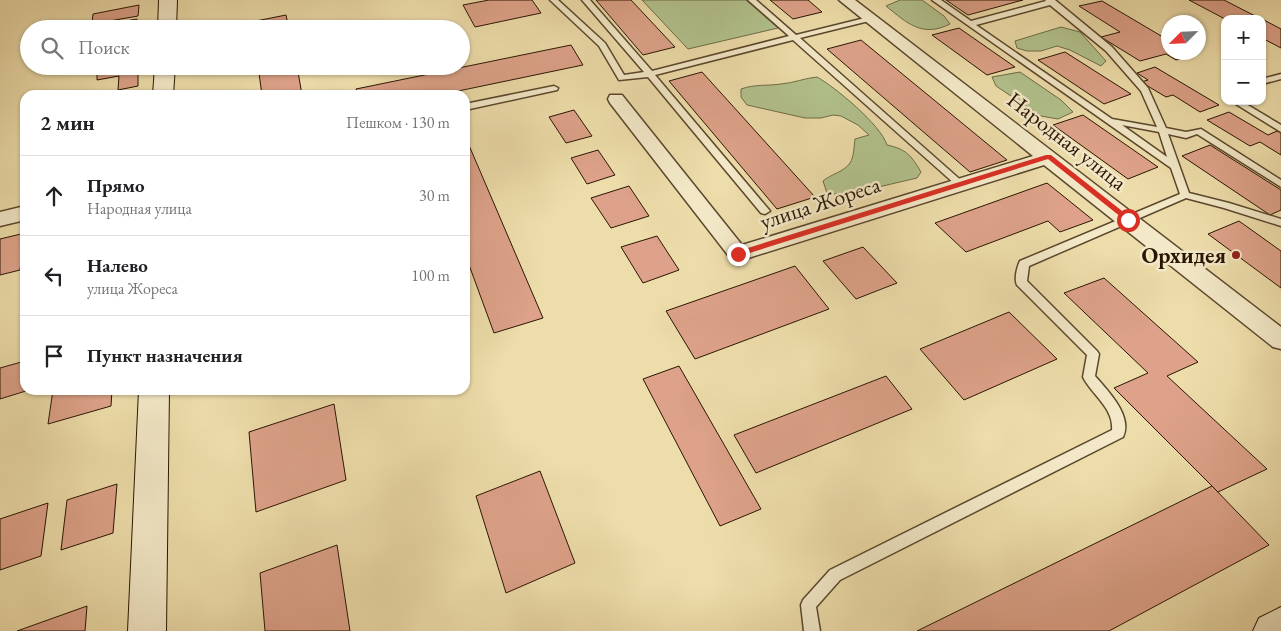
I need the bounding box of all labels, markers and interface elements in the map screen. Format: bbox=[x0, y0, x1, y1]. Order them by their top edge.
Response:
north arrow bbox=[1161, 15, 1206, 60]
map controls bbox=[1221, 15, 1266, 105]
button: + bbox=[1221, 15, 1266, 60]
search box bbox=[20, 20, 470, 75]
icon: search bbox=[38, 34, 66, 62]
text: Поиск bbox=[78, 35, 130, 60]
button: − bbox=[1221, 60, 1266, 105]
street label: Народная улица bbox=[1001, 85, 1133, 197]
text: 2 мин bbox=[40, 109, 95, 136]
text: Пешком · 130 m bbox=[346, 112, 450, 133]
street label: улица Жореса bbox=[756, 170, 884, 236]
text: Прямо bbox=[87, 173, 145, 198]
icon: ahead bbox=[40, 182, 68, 210]
text: 30 m bbox=[419, 185, 450, 206]
text: Народная улица bbox=[87, 198, 192, 219]
route start bbox=[1117, 209, 1140, 232]
place label: Орхидея bbox=[1141, 241, 1226, 270]
route end bbox=[727, 243, 750, 266]
marker: Орхидея bbox=[1230, 249, 1242, 261]
text: Налево bbox=[87, 253, 148, 278]
icon: left bbox=[40, 262, 68, 290]
text: 100 m bbox=[411, 265, 450, 286]
text: улица Жореса bbox=[87, 278, 178, 299]
icon: arrive bbox=[40, 342, 68, 370]
text: Пункт назначения bbox=[87, 343, 243, 368]

